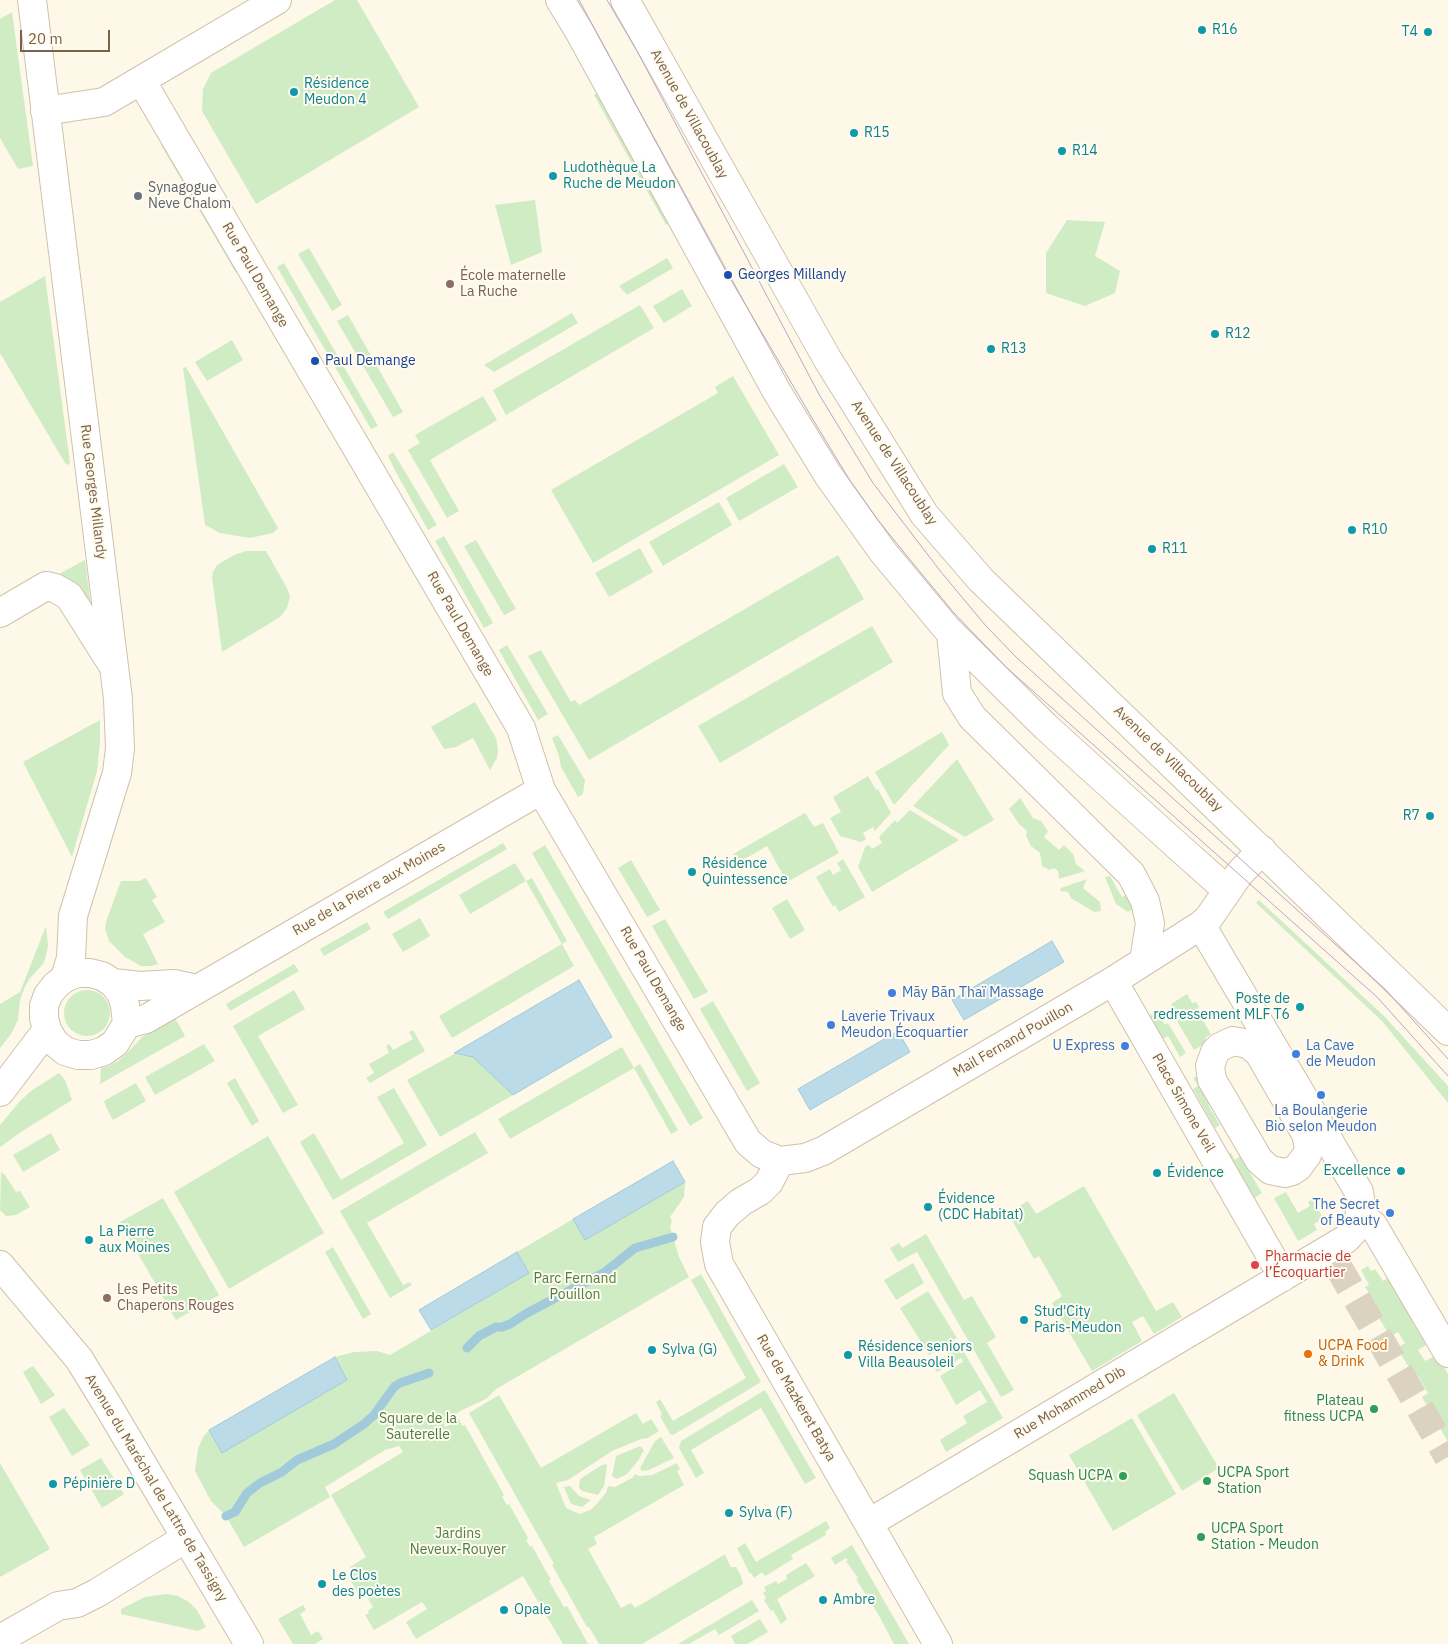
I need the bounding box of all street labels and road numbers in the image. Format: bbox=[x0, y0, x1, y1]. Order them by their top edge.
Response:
street label: Avenue de Villacoublay bbox=[646, 46, 732, 182]
street label: Rue Paul Demange bbox=[218, 219, 292, 331]
street label: Avenue de Villacoublay bbox=[847, 398, 941, 528]
street label: Rue Georges Millandy bbox=[76, 423, 110, 561]
street label: Rue Paul Demange bbox=[423, 568, 497, 680]
street label: Avenue de Villacoublay bbox=[1110, 702, 1226, 816]
street label: Rue de la Pierre aux Moines bbox=[290, 838, 448, 940]
street label: Rue Paul Demange bbox=[616, 923, 690, 1035]
street label: Mail Fernand Pouillon bbox=[950, 999, 1076, 1081]
street label: Place Simone Veil bbox=[1148, 1051, 1218, 1155]
street label: Rue de Mazkeret Batya bbox=[753, 1331, 839, 1465]
street label: Rue Mohammed Dib bbox=[1011, 1363, 1129, 1443]
street label: Avenue du Maréchal de Lattre de Tassigny bbox=[81, 1371, 231, 1605]

